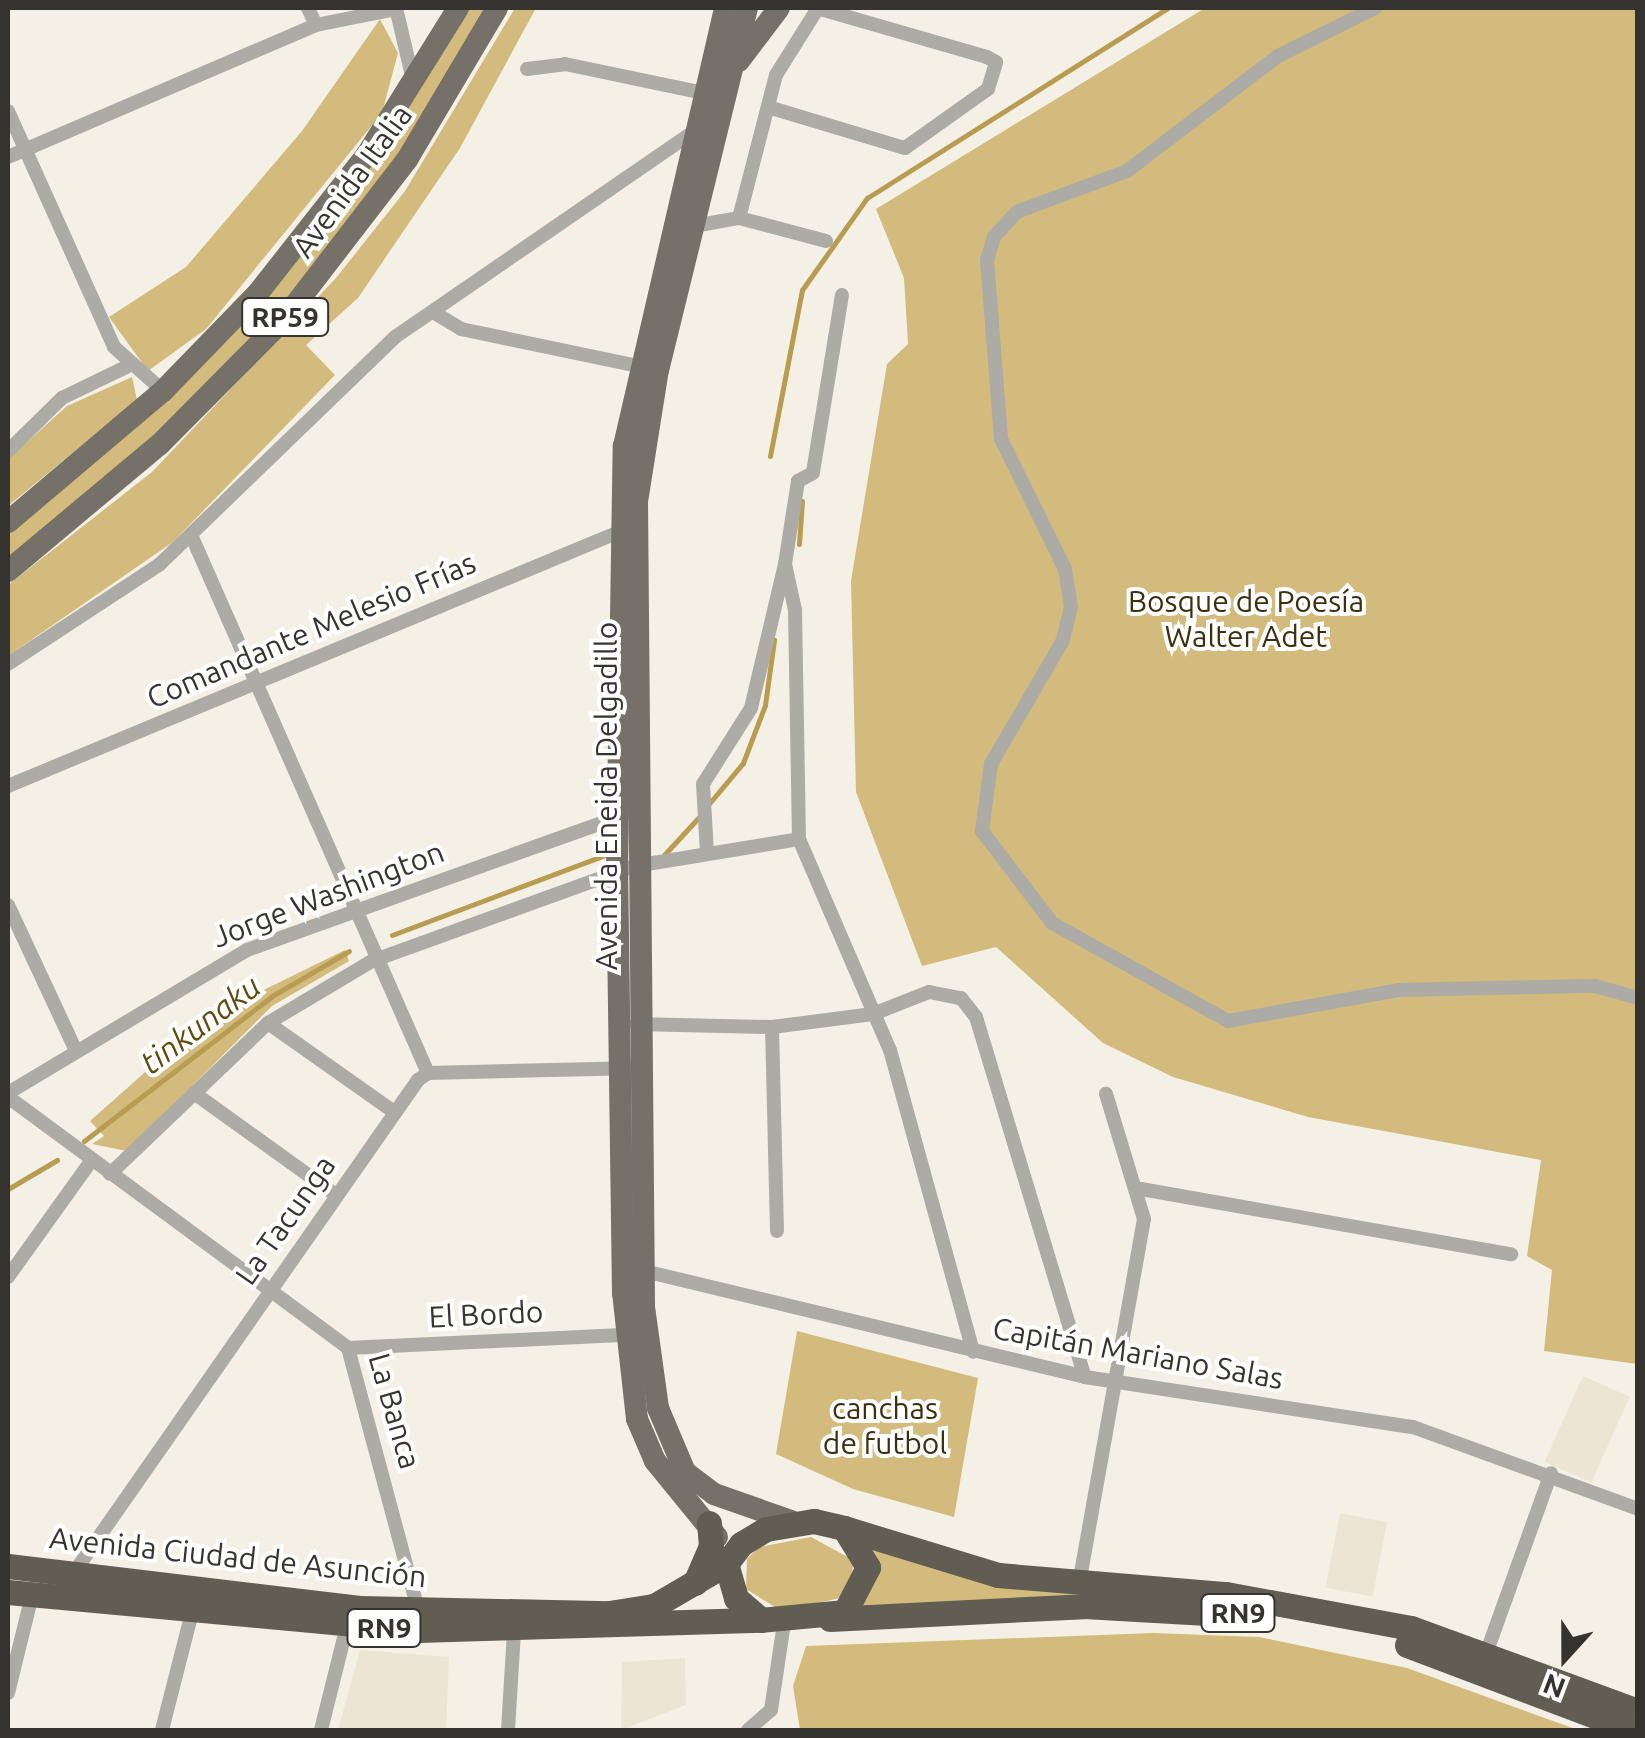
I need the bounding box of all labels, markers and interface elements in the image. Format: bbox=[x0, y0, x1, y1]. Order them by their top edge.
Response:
street label: Avenida Italia bbox=[285, 98, 419, 264]
road number: RP59 bbox=[240, 294, 330, 340]
street label: Comandante Melesio Frías bbox=[141, 544, 481, 716]
park label: Bosque de Poesía Walter Adet bbox=[1128, 583, 1364, 654]
street label: Avenida Eneida Delgadillo bbox=[588, 622, 624, 970]
street label: Jorge Washington bbox=[207, 833, 449, 955]
water label: tinkunaku bbox=[132, 967, 268, 1081]
street label: La Tacunga bbox=[227, 1148, 343, 1292]
street label: El Bordo bbox=[428, 1293, 544, 1335]
street label: Capitán Mariano Salas bbox=[990, 1310, 1286, 1396]
street label: La Banca bbox=[361, 1349, 429, 1473]
park label: canchas de futbol bbox=[823, 1390, 947, 1460]
street label: Avenida Ciudad de Asunción bbox=[48, 1519, 428, 1595]
road number: RN9 bbox=[1198, 1590, 1278, 1636]
road number: RN9 bbox=[344, 1605, 424, 1651]
north arrow bbox=[1515, 1608, 1615, 1708]
text: N bbox=[1539, 1668, 1569, 1705]

